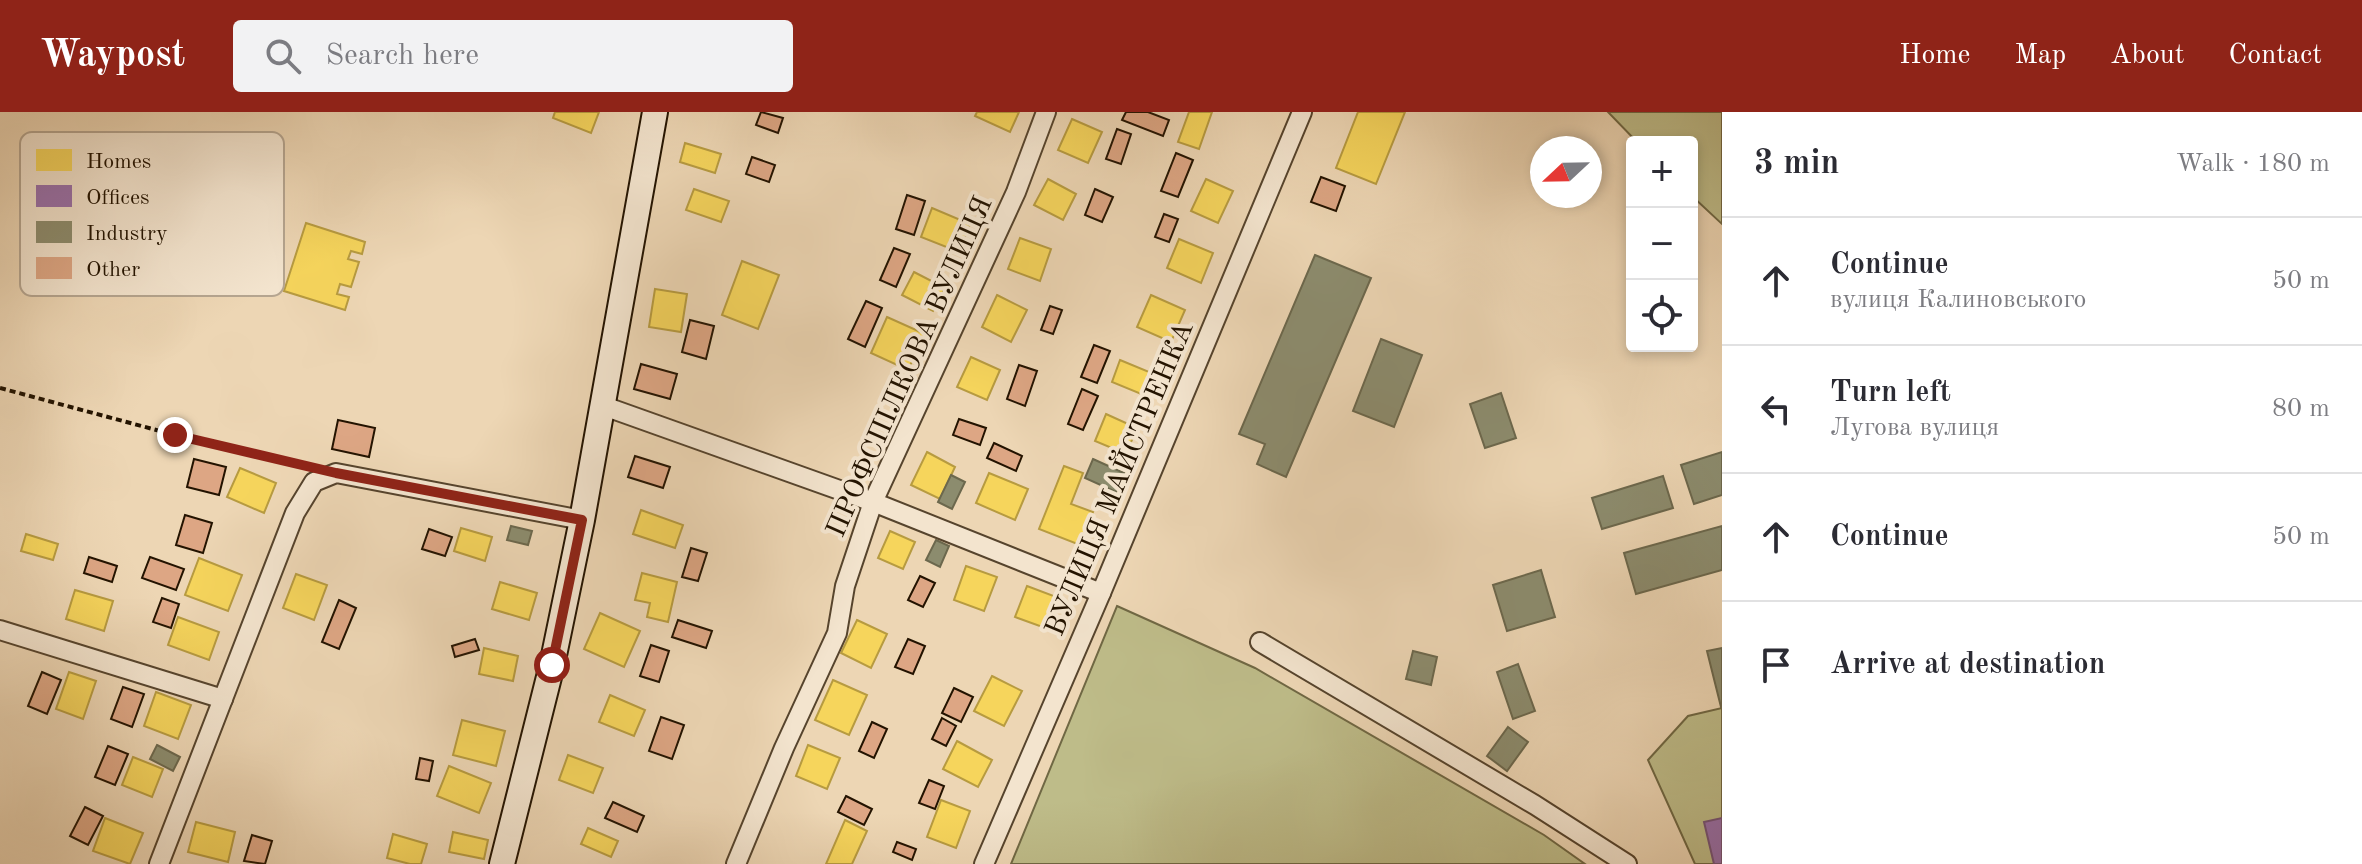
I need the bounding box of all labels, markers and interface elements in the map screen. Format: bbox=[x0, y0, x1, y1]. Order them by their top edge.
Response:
search box bbox=[233, 20, 793, 92]
icon: search bbox=[261, 34, 305, 78]
text: Waypost bbox=[40, 37, 185, 75]
text: Search here bbox=[325, 41, 479, 71]
text: Home bbox=[1899, 42, 1970, 70]
text: Map bbox=[2014, 42, 2066, 70]
text: About bbox=[2110, 42, 2185, 70]
text: Contact bbox=[2229, 42, 2322, 70]
legend bbox=[20, 132, 284, 296]
north arrow bbox=[1530, 136, 1602, 208]
map controls bbox=[1626, 136, 1698, 352]
button: + bbox=[1626, 136, 1698, 208]
text: 3 min bbox=[1754, 147, 1839, 181]
text: Homes bbox=[86, 151, 151, 173]
text: Walk · 180 m bbox=[2176, 151, 2330, 177]
text: Offices bbox=[86, 187, 150, 209]
street label: ПРОФСПІЛКОВА ВУЛИЦЯ bbox=[823, 193, 999, 542]
button: − bbox=[1626, 208, 1698, 280]
text: Industry bbox=[86, 223, 168, 245]
text: Continue bbox=[1830, 250, 1949, 280]
text: Other bbox=[86, 259, 140, 281]
icon: ahead bbox=[1754, 259, 1798, 303]
text: 50 m bbox=[2272, 268, 2330, 294]
button: locate bbox=[1626, 280, 1698, 352]
text: вулиця Калиновського bbox=[1830, 287, 2086, 313]
street label: ВУЛИЦЯ МАЙСТРЕНКА bbox=[1036, 315, 1200, 641]
text: Turn left bbox=[1830, 378, 1951, 408]
icon: left bbox=[1754, 387, 1798, 431]
text: 80 m bbox=[2272, 396, 2330, 422]
text: Лугова вулиця bbox=[1830, 415, 1999, 441]
route end bbox=[157, 417, 193, 453]
icon: ahead bbox=[1754, 515, 1798, 559]
text: Continue bbox=[1830, 522, 1949, 552]
text: 50 m bbox=[2272, 524, 2330, 550]
icon: arrive bbox=[1754, 643, 1798, 687]
route start bbox=[534, 647, 570, 683]
text: Arrive at destination bbox=[1830, 650, 2105, 680]

